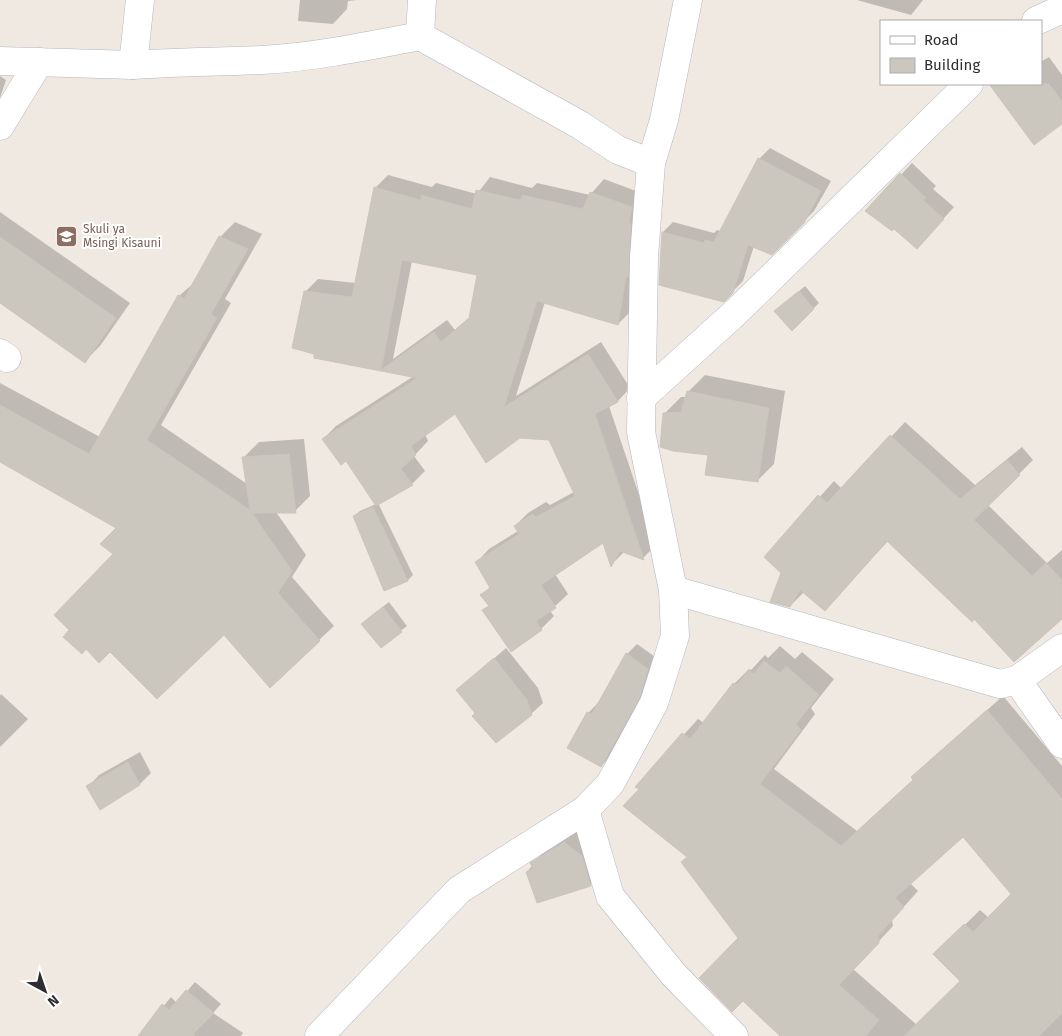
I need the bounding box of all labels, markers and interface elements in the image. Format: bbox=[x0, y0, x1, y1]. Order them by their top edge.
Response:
legend bbox=[880, 20, 1042, 85]
text: Road bbox=[924, 31, 959, 49]
text: Building bbox=[924, 56, 980, 74]
place label: Skuli ya Msingi Kisauni bbox=[83, 222, 161, 250]
school or university icon: Skuli ya Msingi Kisauni bbox=[55, 224, 79, 248]
north arrow bbox=[20, 966, 70, 1016]
text: N bbox=[44, 991, 62, 1010]

